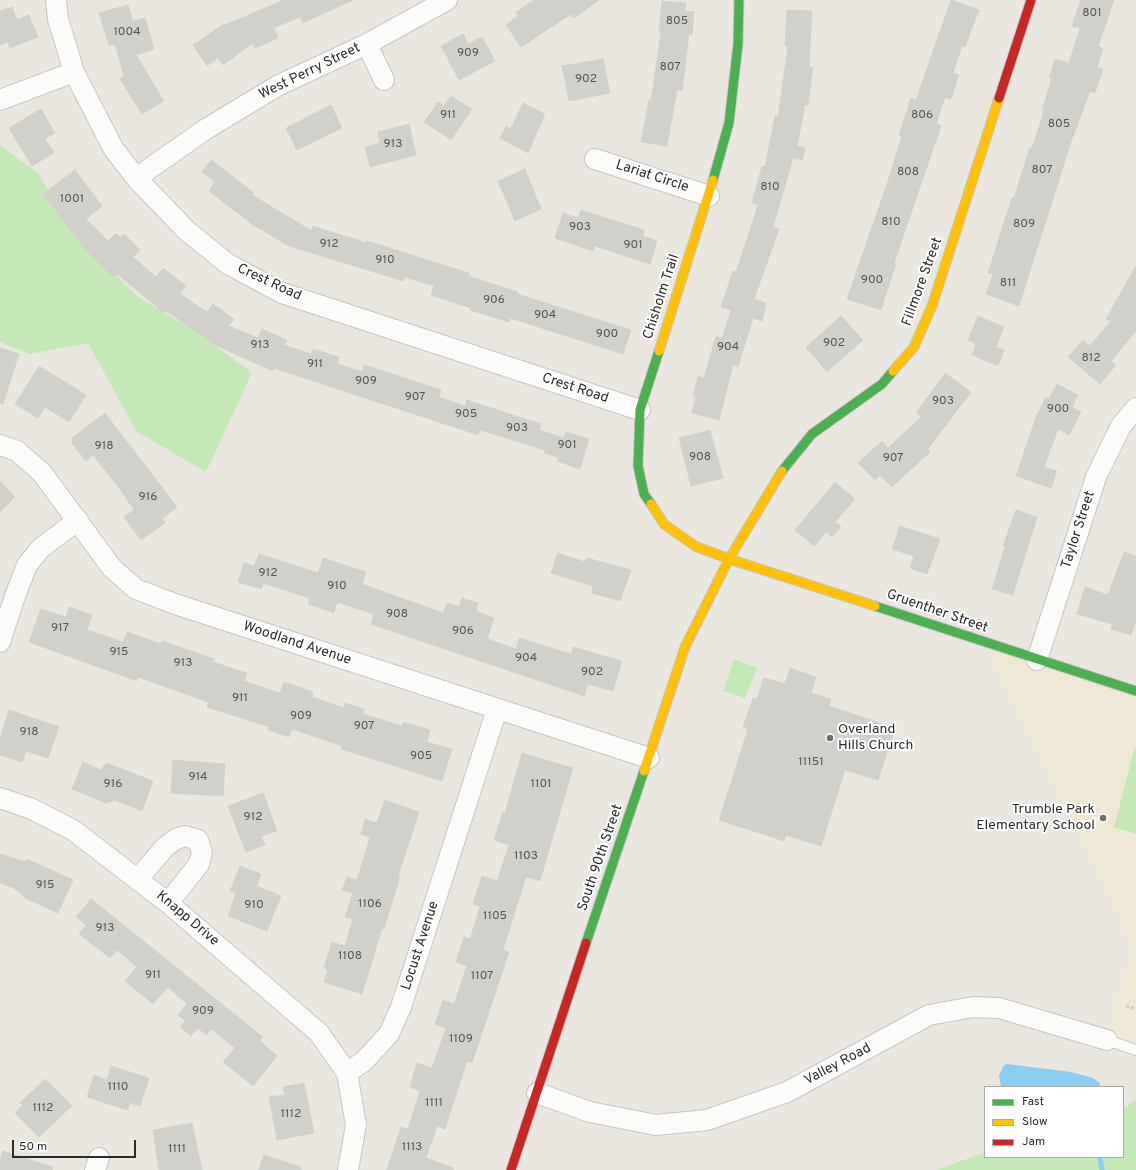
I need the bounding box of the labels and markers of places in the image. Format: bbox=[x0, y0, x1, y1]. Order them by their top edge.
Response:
place label: Overland Hills Church bbox=[838, 722, 913, 754]
marker: Overland Hills Church bbox=[825, 733, 835, 743]
place label: Trumble Park Elementary School bbox=[976, 802, 1095, 834]
marker: Trumble Park Elementary School bbox=[1098, 813, 1108, 823]

